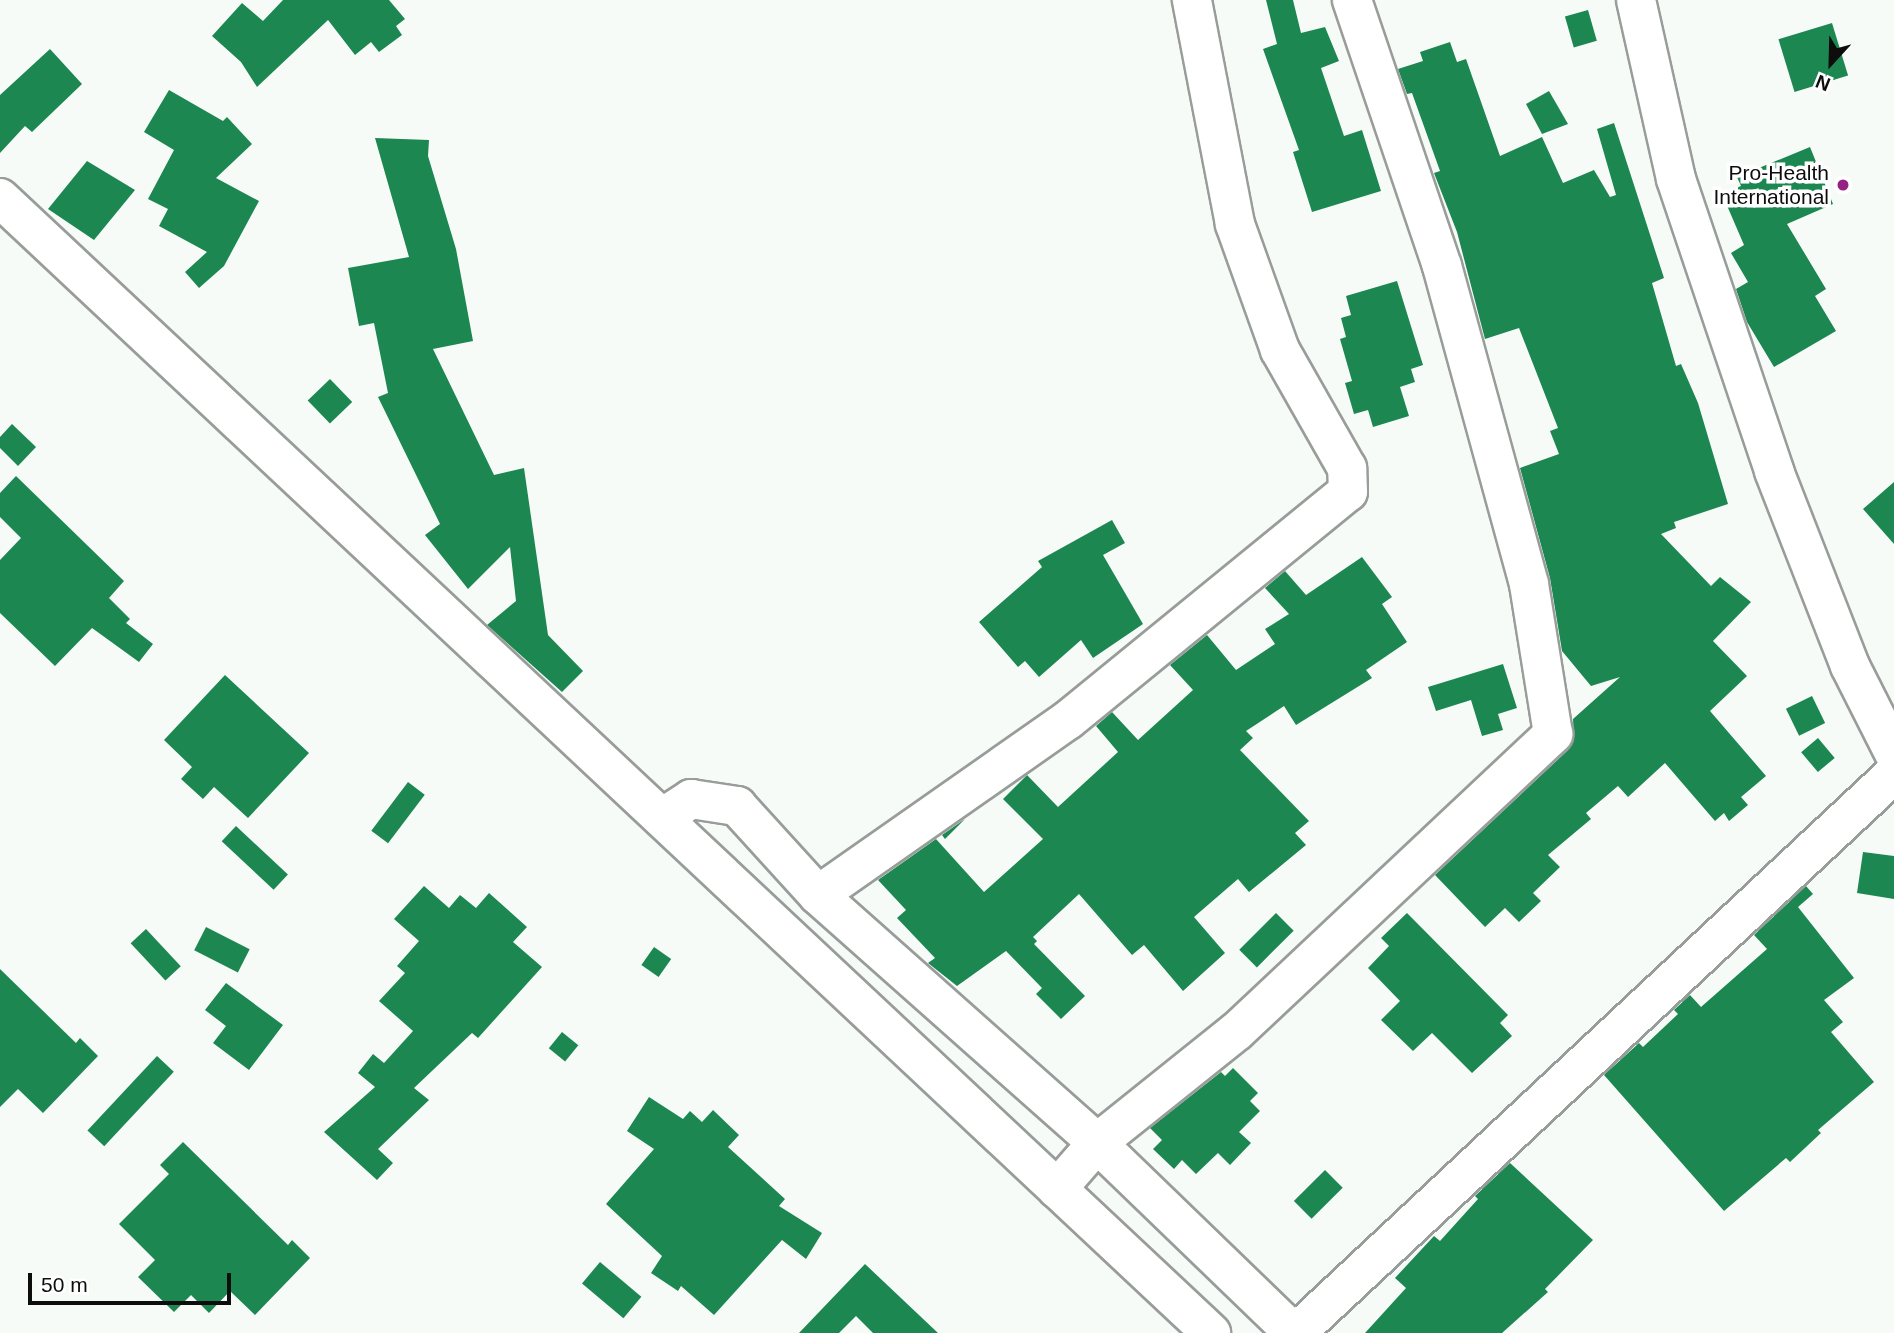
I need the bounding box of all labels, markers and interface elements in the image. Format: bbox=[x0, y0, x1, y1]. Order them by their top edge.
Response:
north arrow bbox=[1796, 28, 1866, 98]
text: N bbox=[1813, 71, 1833, 95]
place label: Pro-Health International bbox=[1713, 160, 1829, 210]
marker: Pro-Health International bbox=[1835, 177, 1851, 193]
scale bar bbox=[32, 1260, 234, 1304]
text: 50 m bbox=[41, 1273, 88, 1296]

